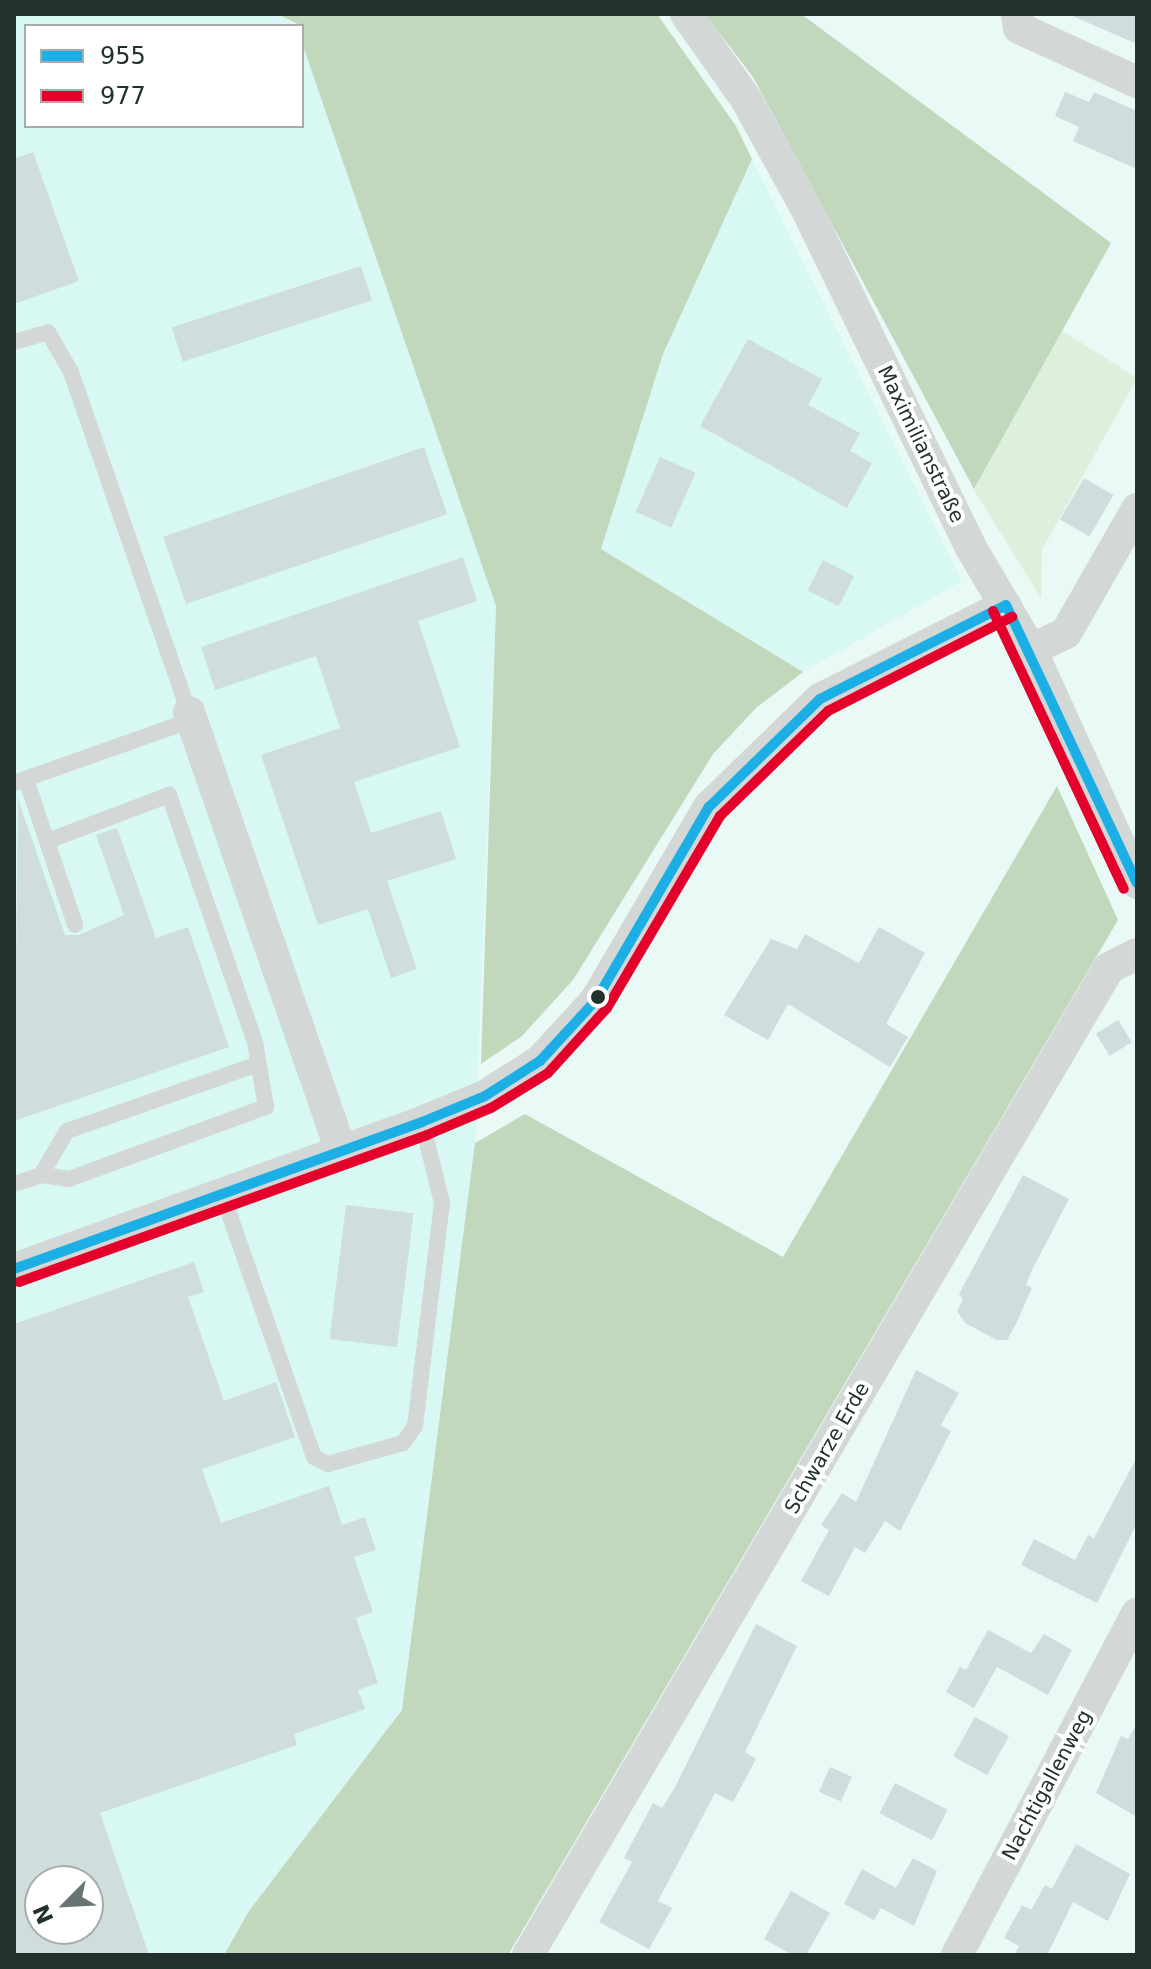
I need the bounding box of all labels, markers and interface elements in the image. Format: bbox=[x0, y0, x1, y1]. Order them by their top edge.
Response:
legend bbox=[24, 24, 304, 128]
text: 955 bbox=[100, 42, 146, 70]
text: 977 bbox=[100, 82, 146, 110]
street label: Maximilianstraße bbox=[873, 362, 969, 526]
unlabelled marker bbox=[590, 989, 606, 1005]
street label: Schwarze Erde bbox=[780, 1378, 874, 1518]
street label: Nachtigallenweg bbox=[997, 1706, 1097, 1864]
north arrow bbox=[24, 1865, 104, 1945]
text: N bbox=[28, 1901, 59, 1928]

